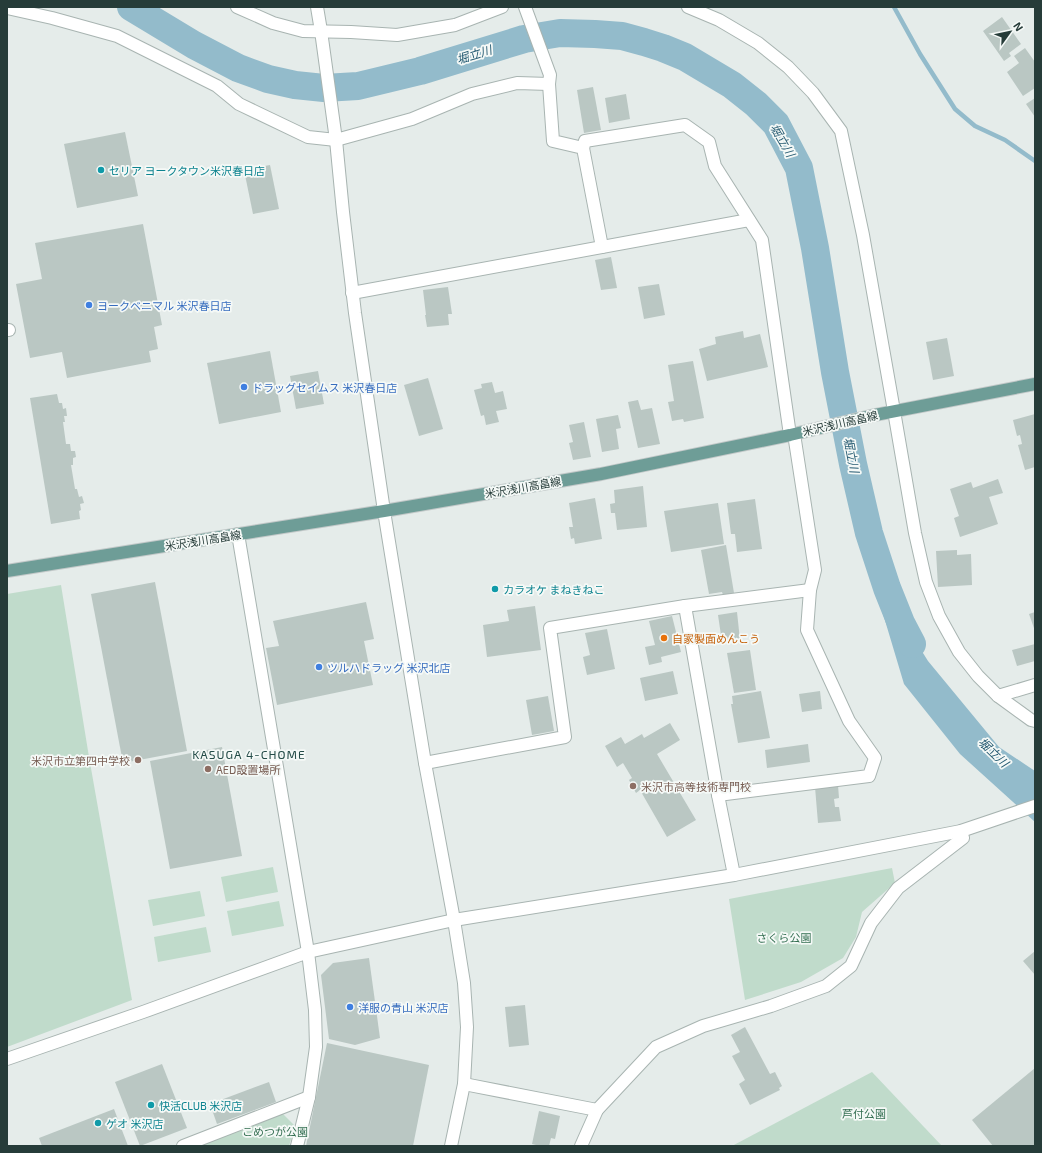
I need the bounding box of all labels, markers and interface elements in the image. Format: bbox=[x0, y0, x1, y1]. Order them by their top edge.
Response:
north arrow bbox=[990, 12, 1030, 52]
text: N bbox=[1011, 19, 1026, 33]
water label: 堀立川 bbox=[455, 41, 495, 66]
water label: 堀立川 bbox=[768, 121, 799, 161]
place label: セリア ヨークタウン米沢春日店 bbox=[109, 164, 265, 177]
marker: セリア ヨークタウン米沢春日店 bbox=[96, 165, 106, 175]
place label: ヨークベニマル 米沢春日店 bbox=[97, 299, 231, 312]
marker: ヨークベニマル 米沢春日店 bbox=[84, 300, 94, 310]
place label: ドラッグセイムス 米沢春日店 bbox=[252, 381, 397, 394]
marker: ドラッグセイムス 米沢春日店 bbox=[239, 382, 249, 392]
street label: 米沢浅川高畠線 bbox=[801, 408, 879, 438]
water label: 堀立川 bbox=[842, 436, 863, 476]
street label: 米沢浅川高畠線 bbox=[484, 474, 562, 500]
street label: 米沢浅川高畠線 bbox=[164, 528, 242, 552]
place label: カラオケ まねきねこ bbox=[503, 583, 604, 596]
marker: カラオケ まねきねこ bbox=[490, 584, 500, 594]
place label: 自家製面めんこう bbox=[672, 632, 760, 645]
marker: 自家製面めんこう bbox=[659, 633, 669, 643]
place label: ツルハドラッグ 米沢北店 bbox=[327, 661, 450, 674]
marker: ツルハドラッグ 米沢北店 bbox=[314, 662, 324, 672]
water label: 堀立川 bbox=[976, 734, 1013, 771]
district label: KASUGA 4-CHOME bbox=[192, 747, 306, 761]
place label: 米沢市立第四中学校 bbox=[31, 754, 130, 767]
marker: 米沢市立第四中学校 bbox=[133, 755, 143, 765]
place label: AED設置場所 bbox=[216, 763, 281, 776]
marker: AED設置場所 bbox=[203, 764, 213, 774]
place label: 米沢市高等技術専門校 bbox=[641, 780, 751, 793]
marker: 米沢市高等技術専門校 bbox=[628, 781, 638, 791]
park label: さくら公園 bbox=[757, 931, 812, 944]
place label: 洋服の青山 米沢店 bbox=[358, 1001, 448, 1014]
marker: 洋服の青山 米沢店 bbox=[345, 1002, 355, 1012]
place label: 快活CLUB 米沢店 bbox=[159, 1099, 242, 1112]
marker: 快活CLUB 米沢店 bbox=[146, 1100, 156, 1110]
park label: 芦付公園 bbox=[842, 1107, 886, 1120]
place label: ゲオ 米沢店 bbox=[106, 1117, 163, 1130]
marker: ゲオ 米沢店 bbox=[93, 1118, 103, 1128]
park label: こめつが公園 bbox=[242, 1125, 308, 1138]

